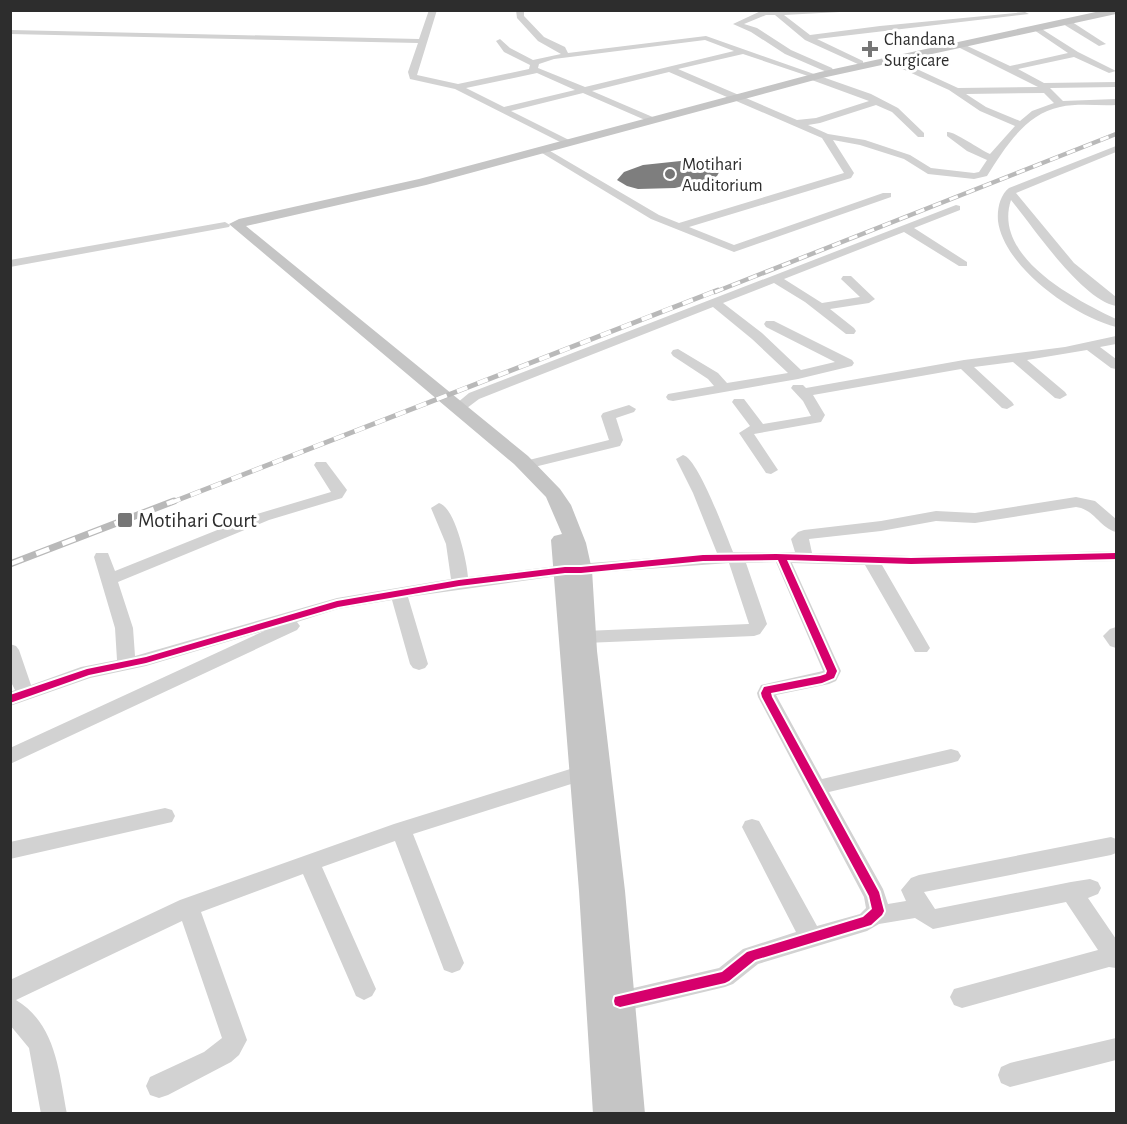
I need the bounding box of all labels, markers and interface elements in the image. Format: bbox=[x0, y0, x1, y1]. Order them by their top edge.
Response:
place label: Chandana Surgicare bbox=[884, 31, 955, 70]
marker: Chandana Surgicare bbox=[861, 40, 879, 58]
place label: Motihari Auditorium bbox=[682, 156, 763, 195]
marker: Motihari Auditorium bbox=[663, 167, 677, 181]
place label: Motihari Court bbox=[138, 510, 257, 531]
marker: Motihari Court bbox=[116, 511, 134, 529]

